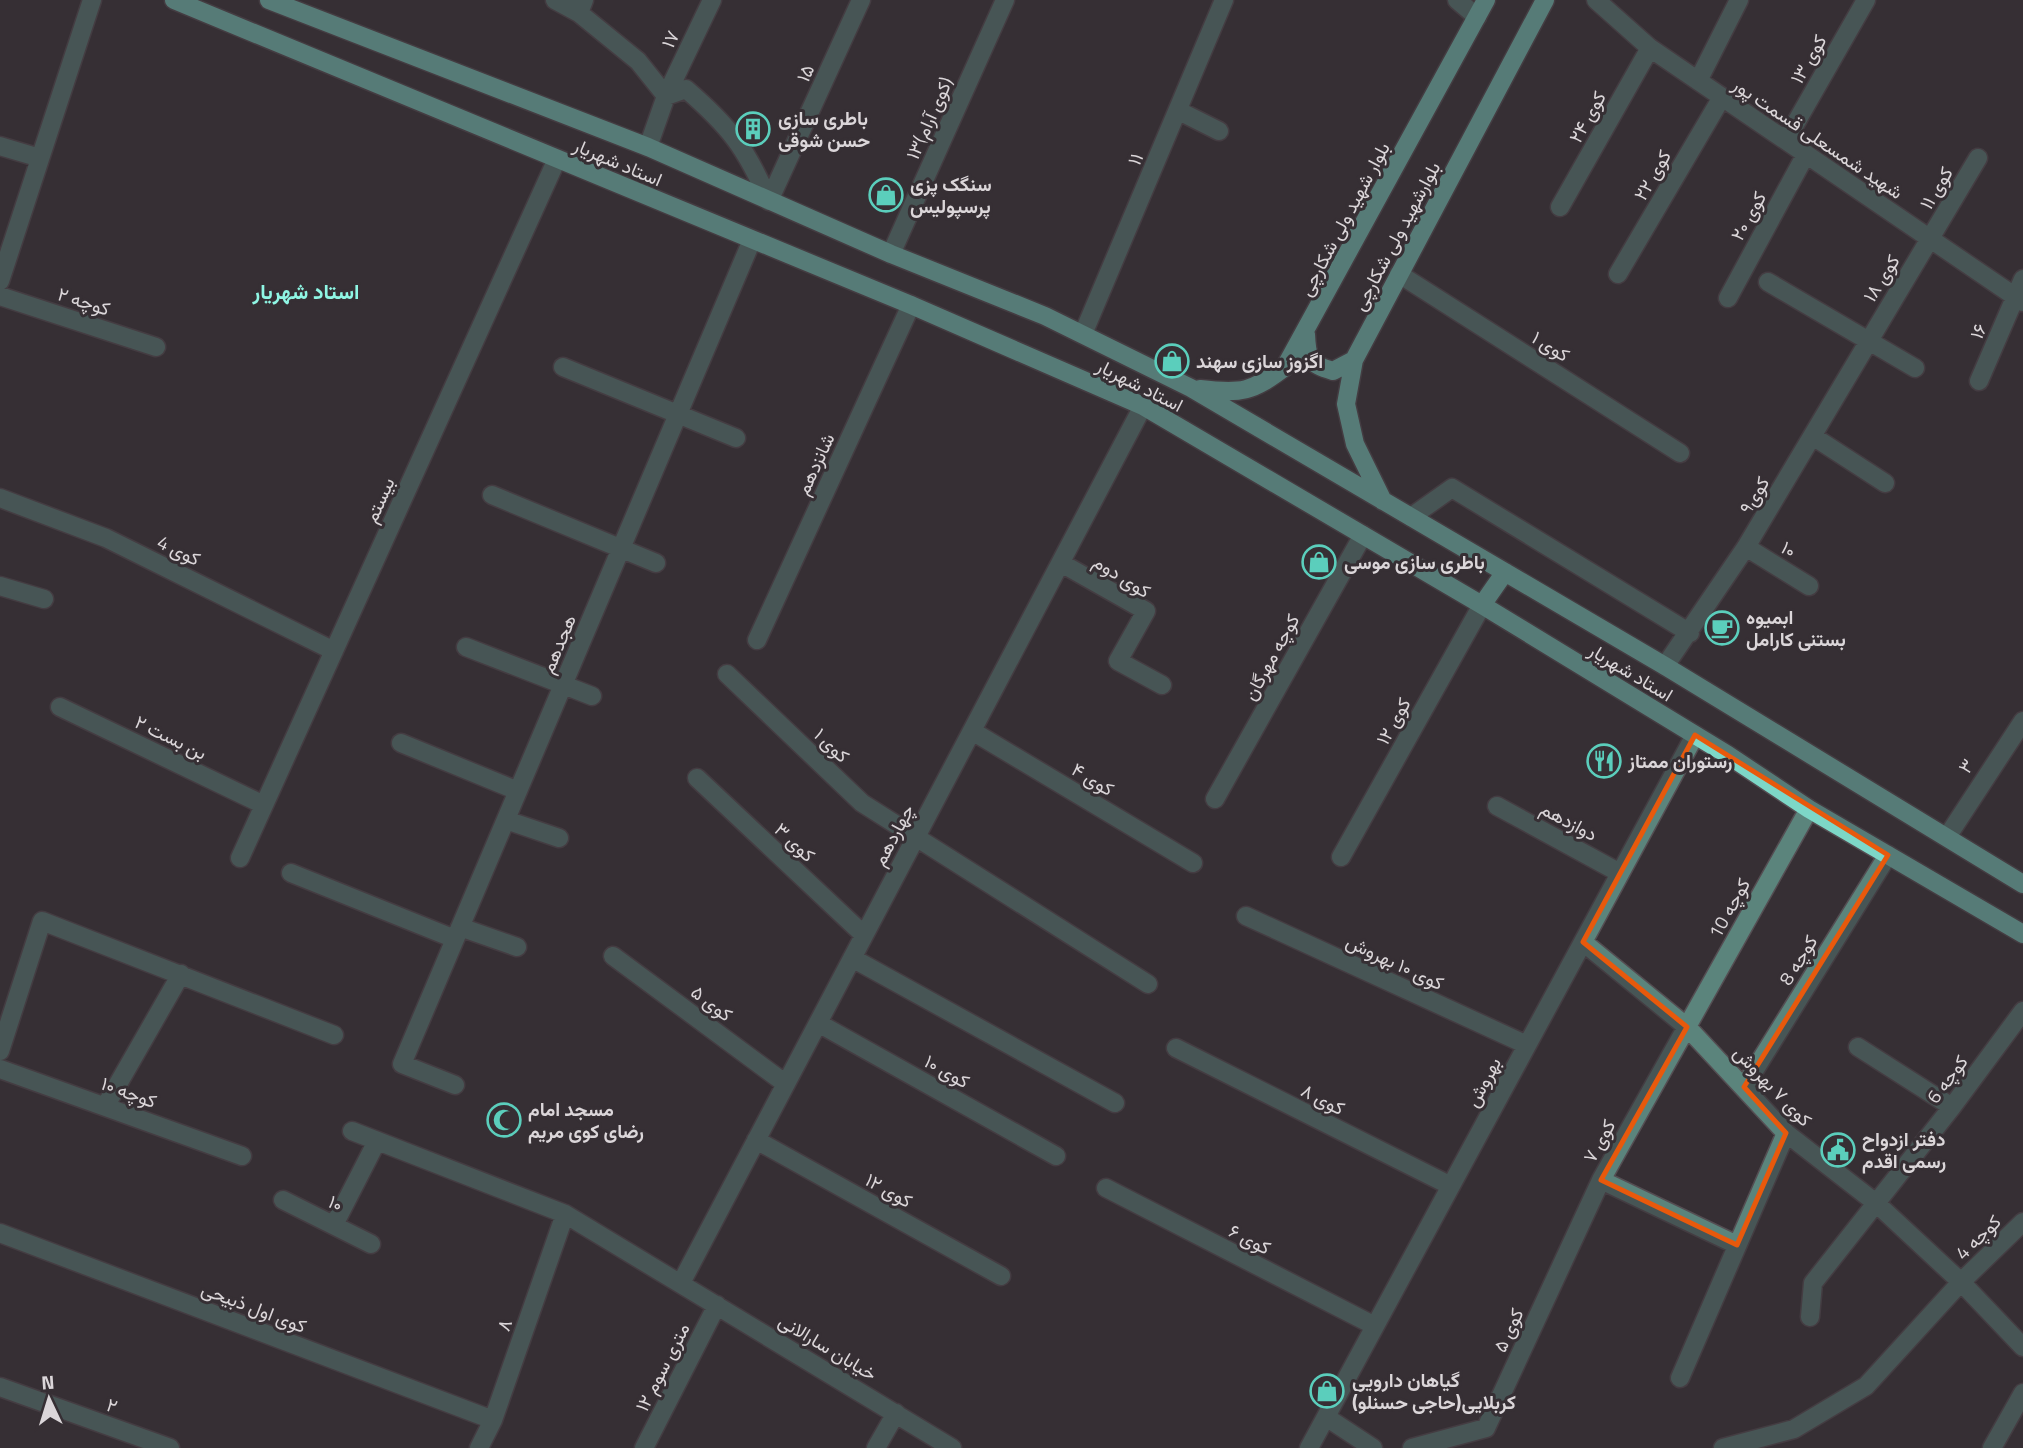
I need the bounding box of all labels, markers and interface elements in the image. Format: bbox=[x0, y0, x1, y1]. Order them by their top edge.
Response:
street label: ۱۷ bbox=[653, 25, 686, 52]
street label: کوی ۱۳ bbox=[1782, 29, 1833, 89]
street label: ۱۵ bbox=[788, 59, 821, 86]
street label: شهید شمسعلی قسمت پور bbox=[1726, 69, 1909, 206]
street label: ۱۳(کوی آرام) bbox=[897, 72, 960, 164]
street label: کوی ۲۴ bbox=[1560, 86, 1613, 148]
place label: باطری سازی حسن شوقی bbox=[778, 103, 870, 154]
building icon: باطری سازی حسن شوقی bbox=[734, 110, 772, 148]
street label: استاد شهریار bbox=[568, 129, 667, 193]
street label: بلوار شهید ولی شکارچی bbox=[1291, 136, 1396, 301]
street label: کوی ۲۲ bbox=[1625, 144, 1678, 206]
street label: ۱۱ bbox=[1119, 148, 1150, 170]
street label: بلوارشهید ولی شکارچی bbox=[1344, 156, 1447, 316]
street label: کوی ۱۱ bbox=[1911, 161, 1960, 215]
place label: سنگک پزی پرسپولیس bbox=[910, 169, 992, 220]
shop icon: سنگک پزی پرسپولیس bbox=[867, 176, 905, 214]
street label: کوی ۲۰ bbox=[1722, 186, 1773, 246]
street label: کوی ۱۸ bbox=[1855, 248, 1906, 307]
district label: استاد شهریار bbox=[252, 275, 359, 307]
street label: کوچه ۲ bbox=[54, 278, 114, 323]
street label: ۱۶ bbox=[1961, 318, 1994, 343]
street label: کوی ۱ bbox=[1527, 323, 1576, 368]
shop icon: اگزوز سازی سهند bbox=[1153, 342, 1191, 380]
place label: اگزوز سازی سهند bbox=[1196, 346, 1323, 375]
street label: استاد شهریار bbox=[1091, 350, 1189, 419]
street label: شانزدهم bbox=[788, 428, 842, 500]
street label: کوی۹ bbox=[1731, 470, 1776, 519]
street label: بیستم bbox=[356, 472, 401, 527]
street label: کوی 4 bbox=[153, 527, 206, 572]
street label: ۱۰ bbox=[1776, 533, 1803, 564]
shop icon: باطری سازی موسی bbox=[1300, 543, 1338, 581]
street label: کوی دوم bbox=[1088, 547, 1157, 605]
place label: باطری سازی موسی bbox=[1344, 547, 1485, 576]
place label: ابمیوه بستنی کارامل bbox=[1746, 602, 1846, 653]
street label: کوچه مهرگان bbox=[1235, 608, 1306, 705]
cafe icon: ابمیوه بستنی کارامل bbox=[1703, 609, 1741, 647]
street label: هجدهم bbox=[532, 610, 583, 678]
street label: استاد شهریار bbox=[1583, 634, 1679, 708]
street label: کوی ۱۲ bbox=[1368, 692, 1417, 750]
street label: بن بست ۲ bbox=[130, 707, 212, 766]
street label: کوی ۱ bbox=[808, 720, 857, 769]
restaurant icon: رستوران ممتاز bbox=[1585, 742, 1623, 780]
place label: رستوران ممتاز bbox=[1627, 746, 1733, 775]
street label: ۳ bbox=[1950, 752, 1981, 779]
street label: کوی ۴ bbox=[1066, 754, 1120, 803]
street label: دوازدهم bbox=[1535, 793, 1603, 848]
street label: چهاردهم bbox=[864, 799, 921, 871]
street label: کوی ۳ bbox=[768, 815, 822, 868]
street label: کوچه 10 bbox=[1700, 872, 1757, 943]
street label: کوی ۱۰ بهروش bbox=[1341, 926, 1449, 997]
street label: کوچه 8 bbox=[1771, 929, 1824, 990]
street label: کوی ۵ bbox=[685, 977, 739, 1028]
street label: کوی ۷ بهروش bbox=[1727, 1039, 1820, 1133]
street label: کوی ۱۰ bbox=[919, 1046, 975, 1095]
street label: کوچه 6 bbox=[1919, 1048, 1975, 1109]
street label: بهروش bbox=[1457, 1052, 1508, 1112]
street label: کوچه ۱۰ bbox=[97, 1068, 161, 1115]
street label: کوی ۸ bbox=[1296, 1075, 1350, 1122]
place label: مسجد امام رضای کوی مریم bbox=[528, 1094, 644, 1145]
mosque icon: مسجد امام رضای کوی مریم bbox=[485, 1101, 523, 1139]
street label: کوی ۷ bbox=[1575, 1114, 1622, 1168]
place label: دفتر ازدواح رسمی اقدم bbox=[1862, 1124, 1946, 1175]
public building icon: دفتر ازدواح رسمی اقدم bbox=[1819, 1131, 1857, 1169]
street label: کوی ۱۲ bbox=[860, 1165, 918, 1214]
street label: ۱۰ bbox=[324, 1187, 349, 1219]
street label: کوچه 4 bbox=[1948, 1207, 2007, 1266]
street label: کوی ۶ bbox=[1224, 1216, 1276, 1261]
street label: کوی اول ذبیحی bbox=[197, 1273, 311, 1340]
street label: کوی ۵ bbox=[1485, 1303, 1530, 1357]
street label: خیابان سارالانی bbox=[774, 1306, 883, 1387]
street label: ۸ bbox=[488, 1315, 519, 1335]
street label: ۱۲ متری سوم bbox=[627, 1317, 696, 1416]
north arrow bbox=[14, 1364, 84, 1434]
place label: گیاهان دارویی کربلایی(حاجی حسنلو) bbox=[1352, 1365, 1516, 1416]
text: N bbox=[40, 1367, 55, 1396]
shop icon: گیاهان دارویی کربلایی(حاجی حسنلو) bbox=[1308, 1372, 1346, 1410]
street label: ۲ bbox=[103, 1389, 122, 1420]

